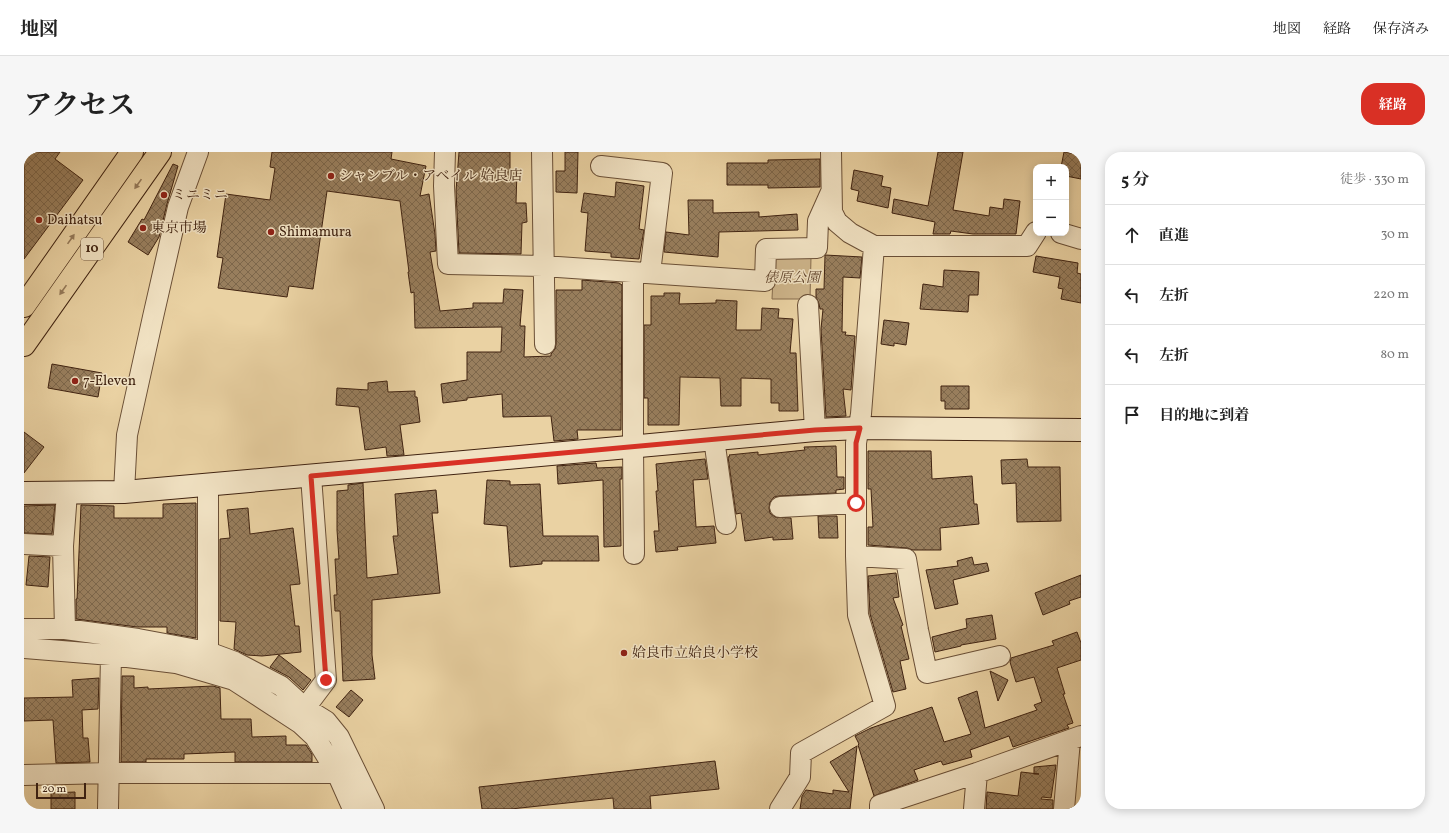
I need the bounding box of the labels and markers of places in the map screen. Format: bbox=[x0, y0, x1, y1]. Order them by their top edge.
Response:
place label: シャンブル・アベイル 姶良店 bbox=[339, 167, 522, 186]
marker: シャンブル・アベイル 姶良店 bbox=[326, 171, 336, 181]
place label: ミニミニ bbox=[172, 186, 228, 205]
marker: ミニミニ bbox=[159, 190, 169, 200]
place label: Daihatsu bbox=[47, 211, 102, 230]
marker: Daihatsu bbox=[34, 215, 44, 225]
place label: 東京市場 bbox=[151, 219, 207, 238]
marker: 東京市場 bbox=[138, 223, 148, 233]
place label: Shimamura bbox=[279, 223, 352, 242]
marker: Shimamura bbox=[266, 227, 276, 237]
place label: 7-Eleven bbox=[83, 372, 136, 391]
marker: 7-Eleven bbox=[70, 376, 80, 386]
place label: 姶良市立姶良小学校 bbox=[632, 644, 758, 663]
marker: 姶良市立姶良小学校 bbox=[619, 648, 629, 658]

